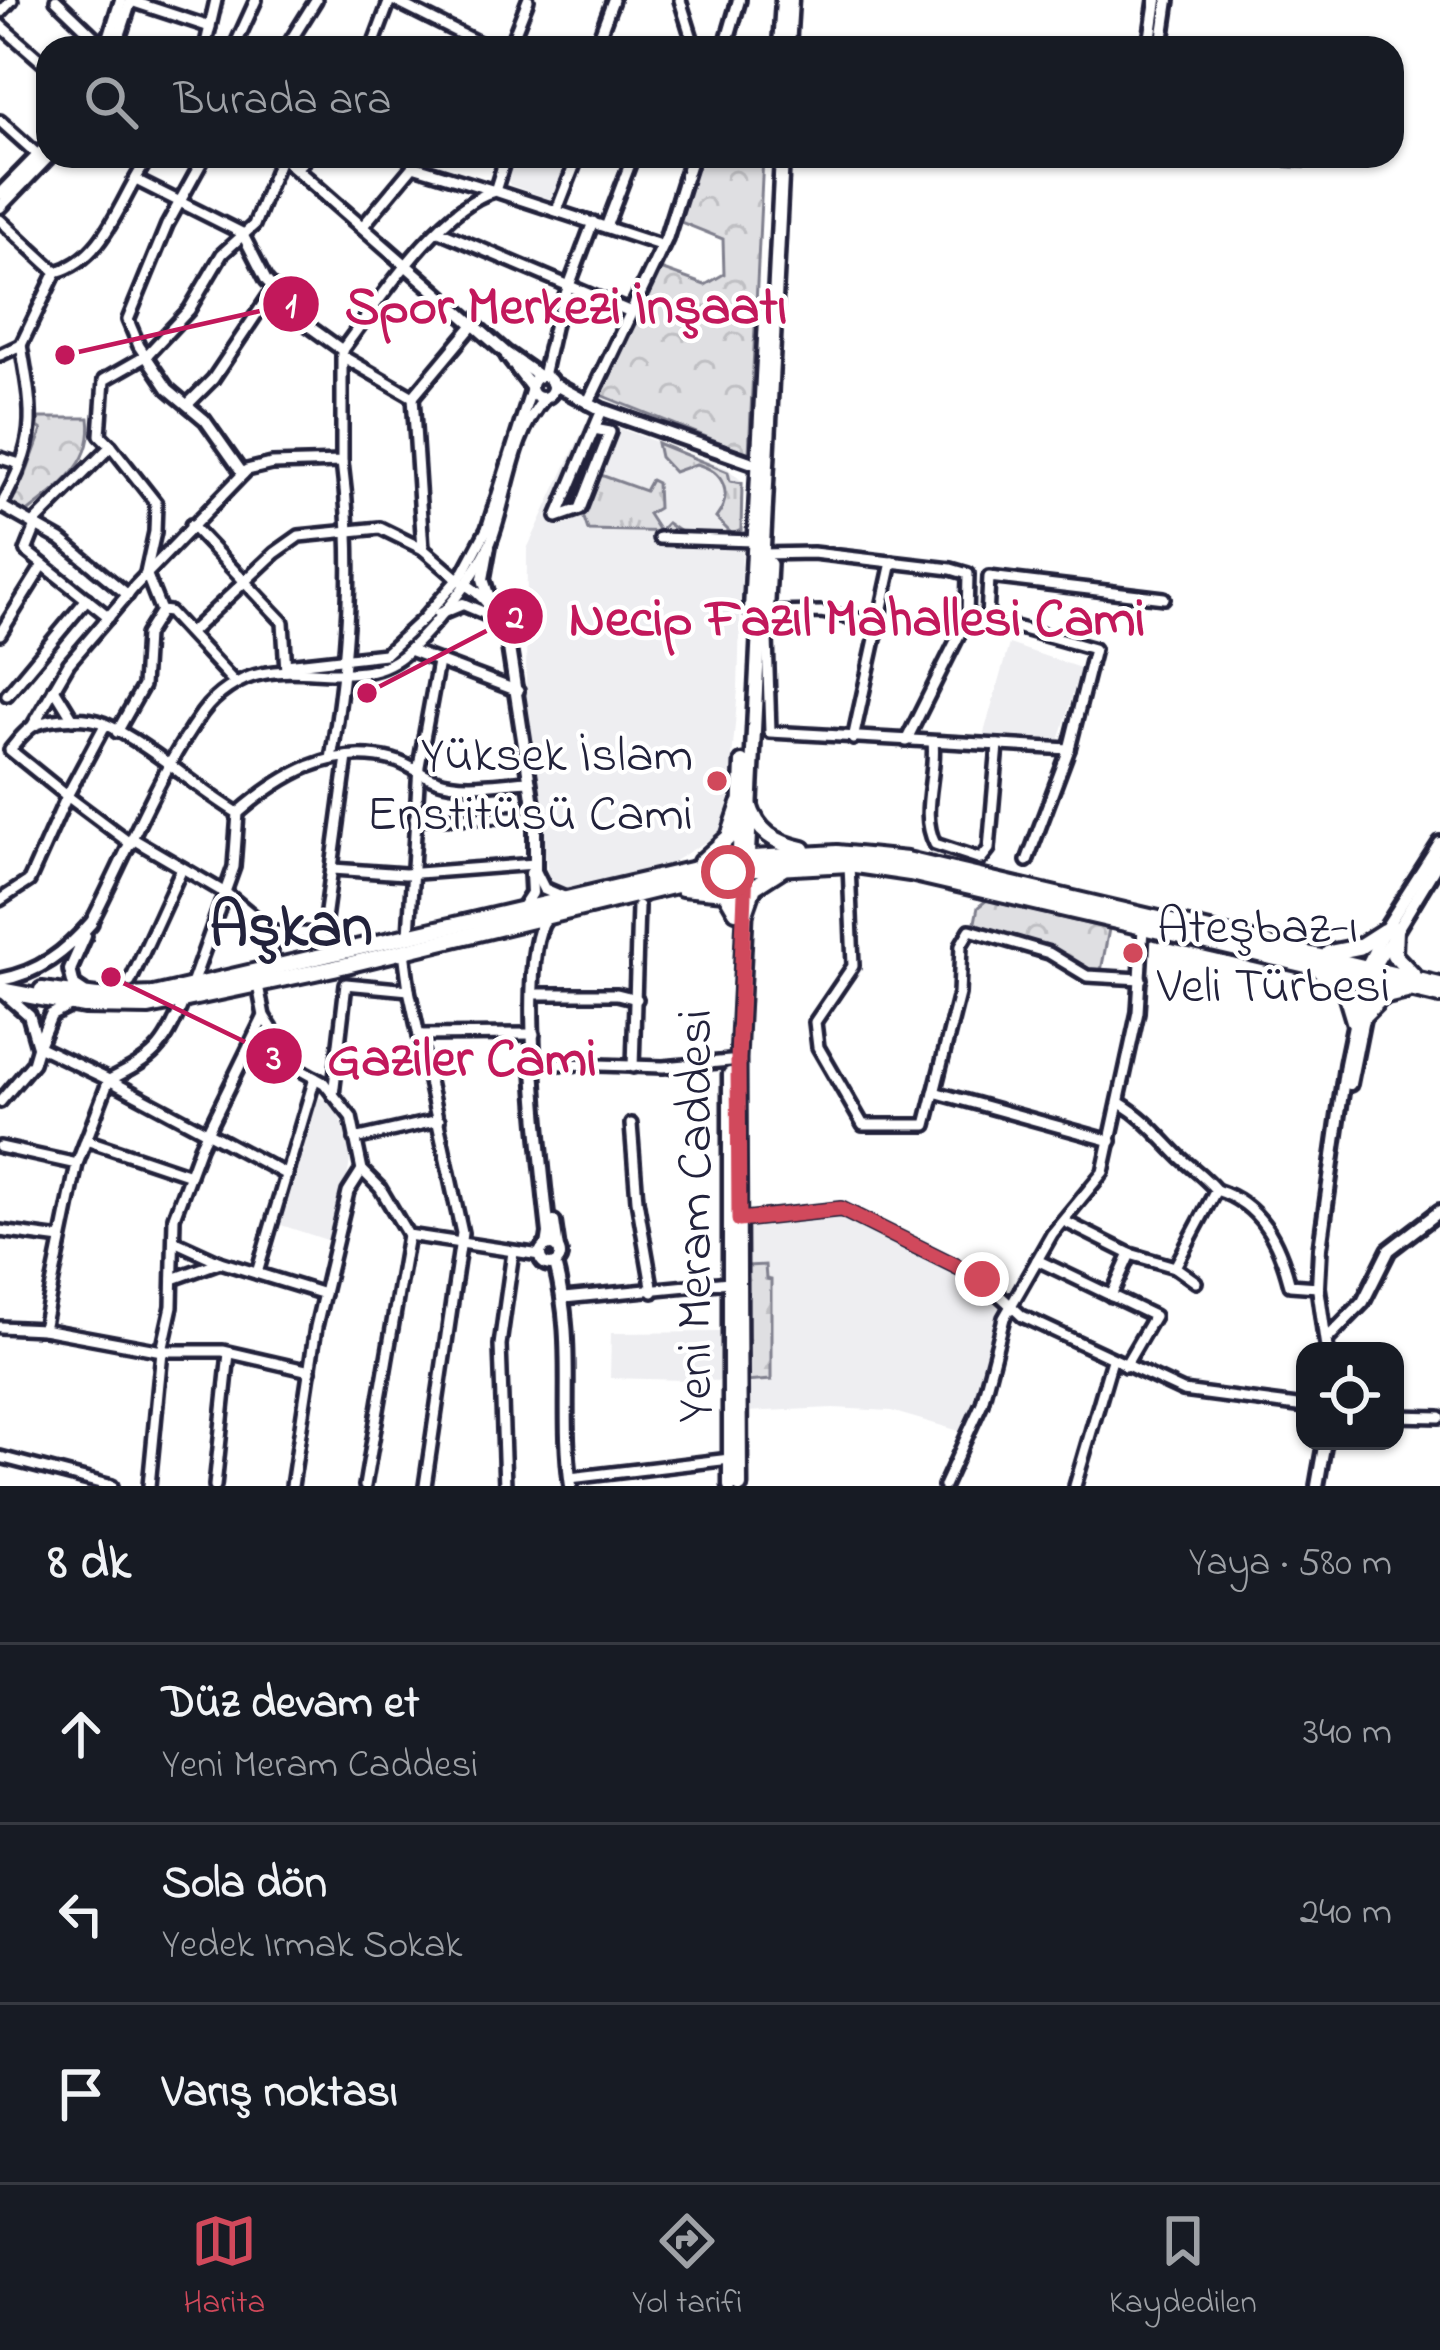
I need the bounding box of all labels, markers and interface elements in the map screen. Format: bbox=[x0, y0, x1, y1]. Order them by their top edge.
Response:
search box bbox=[36, 36, 1404, 168]
icon: search bbox=[78, 69, 144, 135]
text: Burada ara bbox=[174, 69, 392, 135]
callout: Spor Merkezi İnşaatı bbox=[261, 259, 811, 349]
text: Spor Merkezi İnşaatı bbox=[345, 271, 787, 349]
text: 1 bbox=[285, 281, 297, 334]
callout: Necip Fazıl Mahallesi Cami bbox=[485, 571, 1169, 661]
text: Necip Fazıl Mahallesi Cami bbox=[569, 583, 1145, 661]
text: 2 bbox=[505, 593, 524, 646]
place label: Yüksek İslam Enstitüsü Cami bbox=[366, 720, 693, 854]
marker: Yüksek İslam Enstitüsü Cami bbox=[704, 768, 730, 794]
route start bbox=[701, 845, 755, 899]
district label: Aşkan bbox=[209, 884, 373, 976]
place label: Ateşbaz-ı Veli Türbesi bbox=[1156, 892, 1390, 1026]
marker: Ateşbaz-ı Veli Türbesi bbox=[1120, 940, 1146, 966]
street label: Yeni Meram Caddesi bbox=[660, 1009, 735, 1423]
callout: Gaziler Cami bbox=[244, 1011, 621, 1101]
text: Gaziler Cami bbox=[327, 1023, 597, 1101]
text: 3 bbox=[266, 1034, 282, 1087]
route end bbox=[955, 1252, 1009, 1306]
map controls bbox=[1296, 1342, 1404, 1450]
button: locate bbox=[1296, 1342, 1404, 1450]
text: 8 dk bbox=[48, 1527, 131, 1602]
text: Yaya · 580 m bbox=[1189, 1536, 1392, 1593]
text: Düz devam et bbox=[162, 1672, 419, 1738]
icon: ahead bbox=[48, 1701, 114, 1767]
text: 340 m bbox=[1303, 1705, 1392, 1762]
text: Yeni Meram Caddesi bbox=[162, 1738, 478, 1795]
text: Sola dön bbox=[162, 1852, 327, 1918]
icon: left bbox=[48, 1881, 114, 1947]
text: 240 m bbox=[1300, 1885, 1392, 1942]
text: Yedek Irmak Sokak bbox=[162, 1918, 462, 1975]
icon: arrive bbox=[48, 2061, 114, 2127]
text: Varış noktası bbox=[162, 2061, 398, 2127]
tab: Harita bbox=[183, 2208, 265, 2328]
tab: Yol tarifi bbox=[632, 2208, 742, 2328]
tab: Kaydedilen bbox=[1109, 2208, 1257, 2328]

